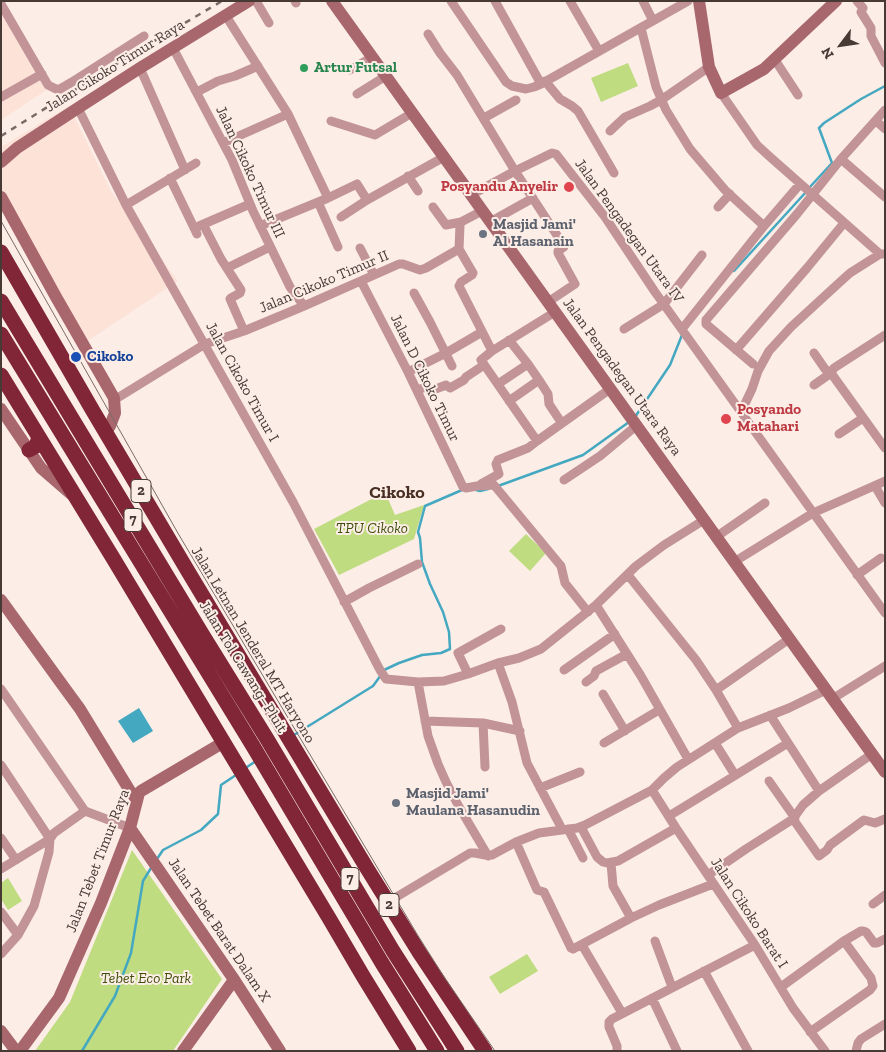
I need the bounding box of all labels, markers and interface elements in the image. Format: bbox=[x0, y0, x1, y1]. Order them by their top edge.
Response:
street label: Jalan Cikoko Timur Raya bbox=[42, 16, 188, 116]
north arrow bbox=[816, 20, 866, 70]
text: N bbox=[818, 44, 838, 62]
place label: Artur Futsal bbox=[314, 59, 397, 77]
marker: Artur Futsal bbox=[298, 62, 310, 74]
street label: Jalan Cikoko Timur III bbox=[211, 103, 289, 241]
street label: Jalan Pengadegan Utara IV bbox=[571, 155, 687, 307]
place label: Posyandu Anyelir bbox=[441, 178, 558, 196]
marker: Posyandu Anyelir bbox=[562, 180, 576, 194]
place label: Masjid Jami' Al Hasanain bbox=[493, 216, 576, 251]
marker: Masjid Jami' Al Hasanain bbox=[477, 228, 489, 240]
street label: Jalan Cikoko Timur II bbox=[257, 247, 391, 317]
street label: Jalan Pengadegan Utara Raya bbox=[559, 295, 685, 459]
street label: Jalan D Cikoko Timur bbox=[386, 311, 464, 445]
street label: Jalan Cikoko Timur I bbox=[202, 319, 282, 445]
place label: Cikoko bbox=[87, 348, 133, 366]
marker: Cikoko bbox=[69, 350, 83, 364]
place label: Posyando Matahari bbox=[737, 401, 801, 436]
marker: Posyando Matahari bbox=[719, 412, 733, 426]
road number: 2 bbox=[131, 480, 151, 502]
district label: Cikoko bbox=[369, 482, 425, 504]
road number: 7 bbox=[124, 508, 142, 532]
park label: TPU Cikoko bbox=[336, 520, 408, 538]
street label: Jalan Letnan Jenderal MT Haryono bbox=[187, 544, 319, 746]
street label: Jalan Tol Cawang–Pluit bbox=[195, 598, 291, 736]
place label: Masjid Jami' Maulana Hasanudin bbox=[406, 785, 540, 820]
street label: Jalan Tebet Timur Raya bbox=[62, 787, 134, 935]
marker: Masjid Jami' Maulana Hasanudin bbox=[390, 797, 402, 809]
street label: Jalan Cikoko Barat I bbox=[707, 854, 791, 972]
street label: Jalan Tebet Barat Dalam X bbox=[164, 855, 274, 1005]
road number: 7 bbox=[341, 868, 359, 891]
road number: 2 bbox=[379, 894, 399, 916]
park label: Tebet Eco Park bbox=[101, 970, 191, 988]

